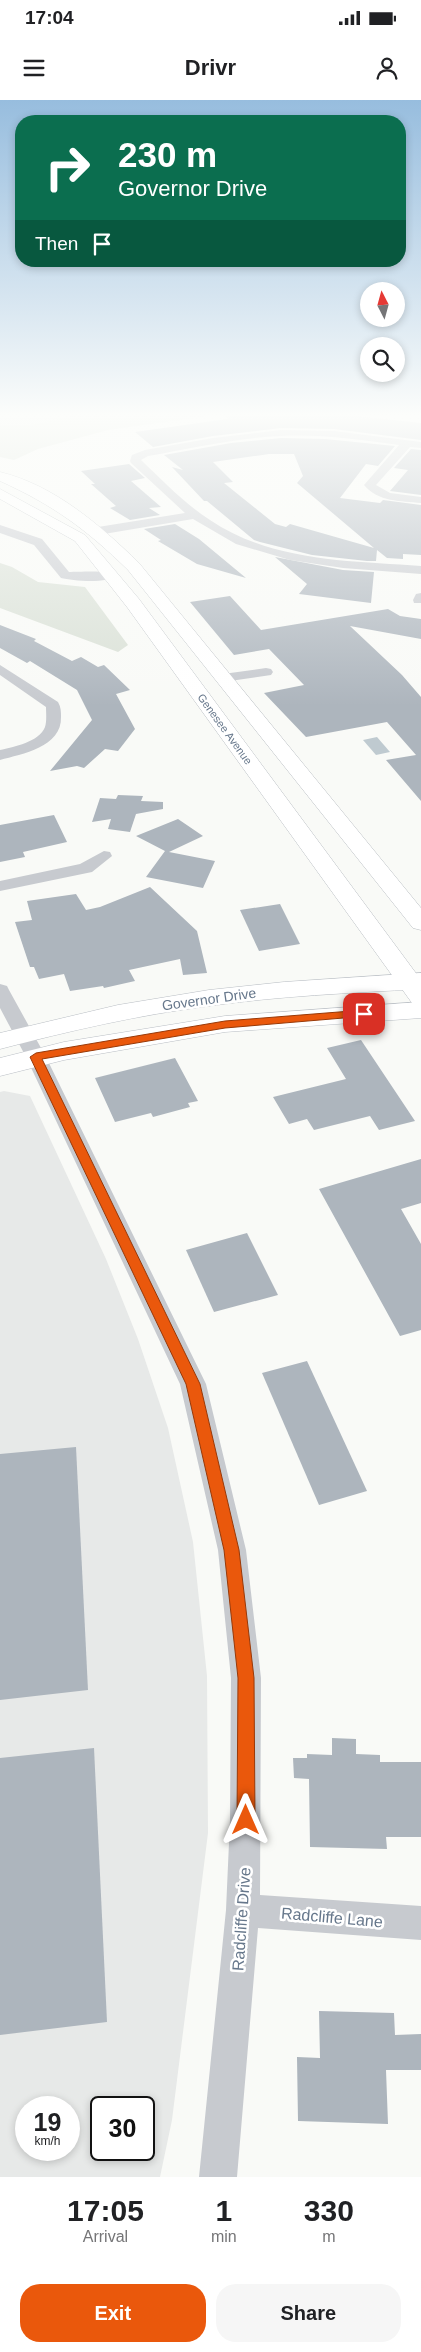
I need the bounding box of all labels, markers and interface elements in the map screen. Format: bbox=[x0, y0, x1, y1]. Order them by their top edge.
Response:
text: 17:04 bbox=[25, 7, 74, 28]
icon: menu bbox=[20, 54, 48, 82]
icon: person bbox=[373, 54, 401, 82]
text: Drivr bbox=[185, 55, 236, 80]
icon: right bbox=[35, 135, 100, 200]
text: 230 m bbox=[118, 135, 217, 174]
text: Governor Drive bbox=[118, 176, 267, 201]
icon: arrive bbox=[88, 230, 116, 258]
text: Then bbox=[35, 233, 78, 254]
north arrow bbox=[360, 282, 405, 328]
map controls bbox=[360, 282, 405, 382]
button: search bbox=[360, 337, 405, 382]
street label: Genesee Avenue bbox=[195, 691, 255, 767]
street label: Governor Drive bbox=[161, 984, 257, 1014]
pin bbox=[343, 993, 385, 1035]
icon: arrive bbox=[350, 1000, 378, 1028]
position arrow bbox=[219, 1793, 271, 1845]
street label: Radcliffe Drive bbox=[229, 1867, 254, 1971]
street label: Radcliffe Lane bbox=[280, 1905, 384, 1930]
speed limit sign: 30 bbox=[90, 2096, 155, 2161]
text: 19 bbox=[34, 2108, 61, 2136]
text: km/h bbox=[34, 2134, 61, 2148]
text: 17:05 bbox=[67, 2194, 144, 2227]
text: 1 bbox=[215, 2194, 232, 2227]
text: 330 bbox=[304, 2194, 354, 2227]
text: Arrival bbox=[83, 2228, 128, 2245]
text: min bbox=[211, 2228, 237, 2245]
text: m bbox=[322, 2228, 335, 2245]
button: Exit bbox=[20, 2284, 206, 2342]
button: Share bbox=[216, 2284, 401, 2342]

